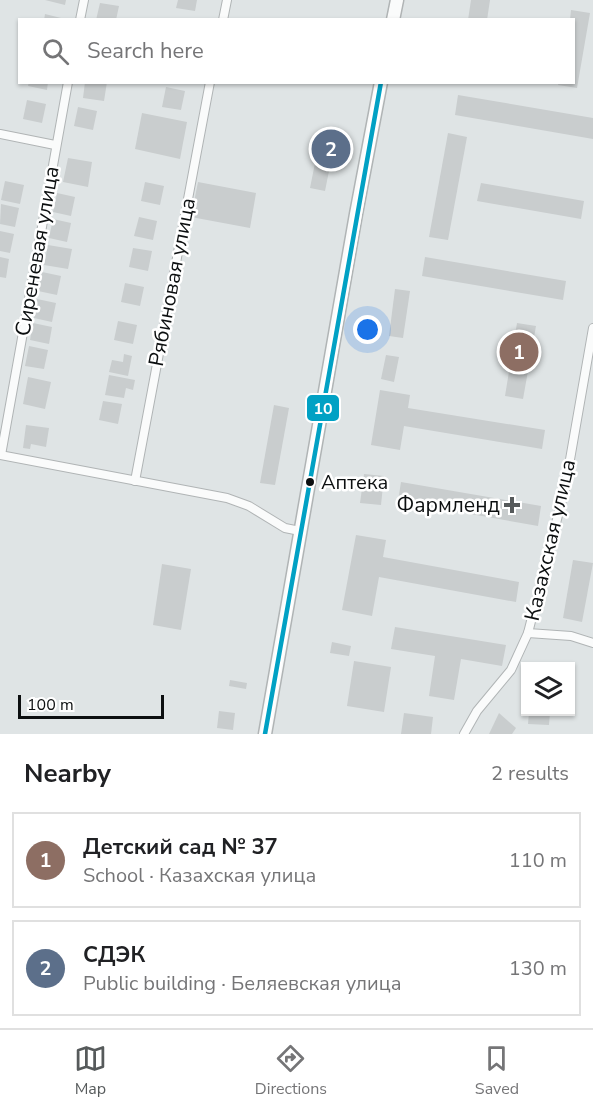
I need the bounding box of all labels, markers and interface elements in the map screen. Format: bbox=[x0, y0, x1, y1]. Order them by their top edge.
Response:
search box bbox=[18, 18, 575, 84]
icon: search bbox=[39, 35, 72, 68]
text: Search here bbox=[87, 36, 204, 66]
pin: 2 bbox=[312, 126, 350, 172]
street label: Сиреневая улица bbox=[8, 164, 66, 338]
street label: Рябиновая улица bbox=[142, 195, 202, 369]
your location bbox=[353, 315, 382, 344]
pin: 1 bbox=[500, 330, 538, 374]
line badge: 10 bbox=[306, 394, 340, 422]
text: 10 bbox=[313, 398, 333, 420]
street label: Казахская улица bbox=[518, 456, 582, 624]
place label: Аптека bbox=[321, 469, 388, 496]
marker: Аптека bbox=[304, 476, 316, 488]
place label: Фармленд bbox=[396, 491, 500, 519]
marker: Фармленд bbox=[505, 498, 519, 512]
map controls bbox=[521, 662, 575, 716]
button: layers bbox=[521, 662, 575, 716]
scale bar bbox=[18, 692, 164, 720]
text: 100 m bbox=[27, 694, 74, 716]
text: Nearby bbox=[24, 756, 111, 791]
text: 2 results bbox=[491, 760, 569, 787]
text: Детский сад № 37 bbox=[83, 832, 278, 862]
text: 1 bbox=[40, 847, 52, 874]
text: 110 m bbox=[509, 847, 567, 874]
text: School · Казахская улица bbox=[83, 862, 316, 889]
text: СДЭК bbox=[83, 940, 145, 970]
text: 2 bbox=[40, 955, 52, 982]
text: 130 m bbox=[509, 955, 567, 982]
text: Public building · Беляевская улица bbox=[83, 970, 401, 997]
tab: Map bbox=[74, 1042, 107, 1100]
tab: Directions bbox=[255, 1042, 327, 1100]
tab: Saved bbox=[475, 1042, 519, 1100]

